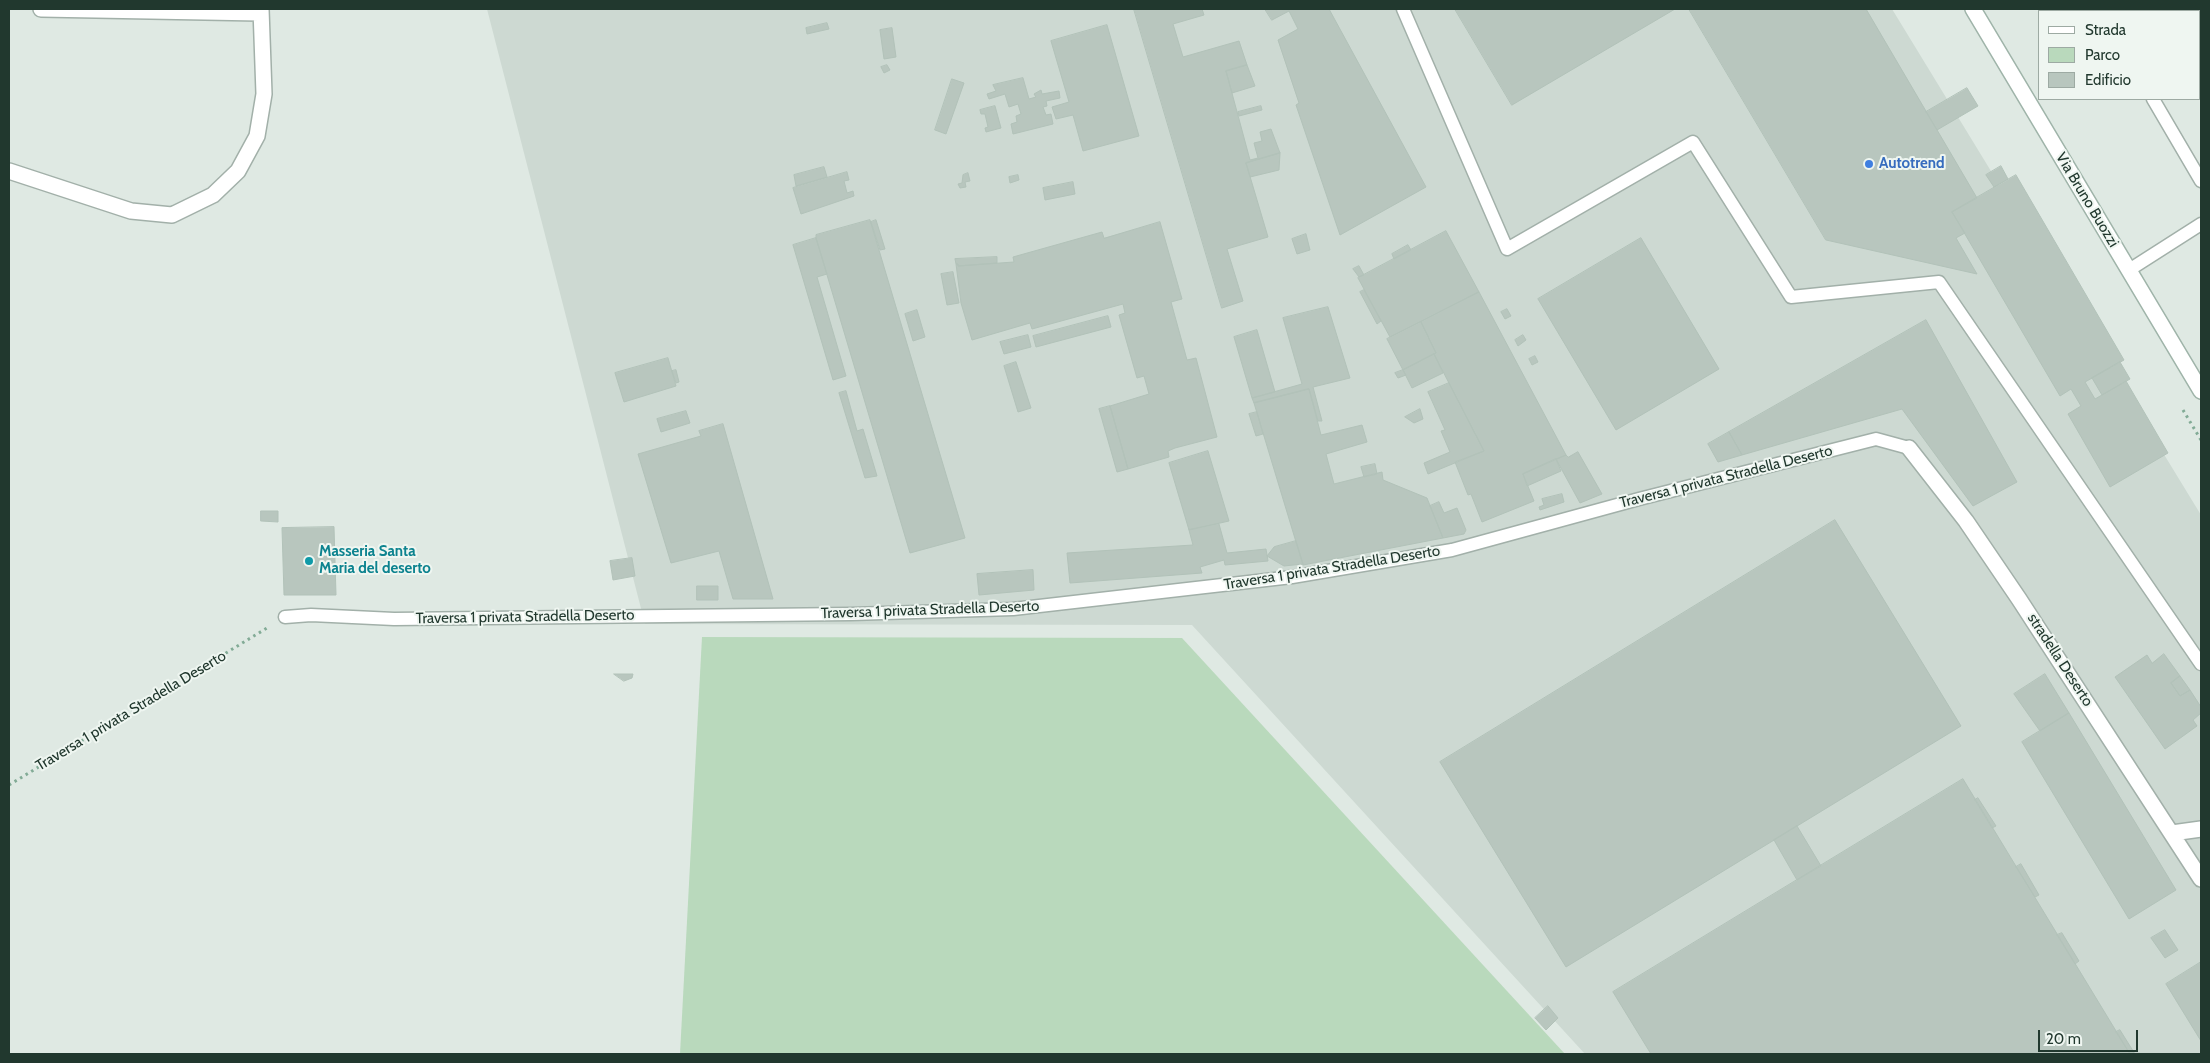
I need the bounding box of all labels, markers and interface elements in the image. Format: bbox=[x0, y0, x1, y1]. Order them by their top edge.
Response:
legend bbox=[2038, 10, 2200, 100]
text: Strada bbox=[2085, 21, 2126, 39]
text: Parco bbox=[2085, 46, 2120, 64]
text: Edificio bbox=[2085, 71, 2131, 89]
street label: Via Bruno Buozzi bbox=[2052, 149, 2122, 251]
place label: Autotrend bbox=[1879, 155, 1945, 173]
marker: Autotrend bbox=[1863, 158, 1875, 170]
street label: Traversa 1 privata Stradella Deserto bbox=[1618, 442, 1834, 512]
street label: Traversa 1 privata Stradella Deserto bbox=[1223, 542, 1441, 594]
place label: Masseria Santa Maria del deserto bbox=[319, 543, 431, 578]
marker: Masseria Santa Maria del deserto bbox=[303, 555, 315, 567]
street label: Traversa 1 privata Stradella Deserto bbox=[820, 597, 1040, 623]
street label: Traversa 1 privata Stradella Deserto bbox=[416, 606, 634, 628]
street label: stradella Deserto bbox=[2023, 610, 2097, 710]
street label: Traversa 1 privata Stradella Deserto bbox=[33, 647, 229, 775]
scale bar bbox=[2040, 1020, 2140, 1052]
text: 20 m bbox=[2046, 1030, 2081, 1048]

